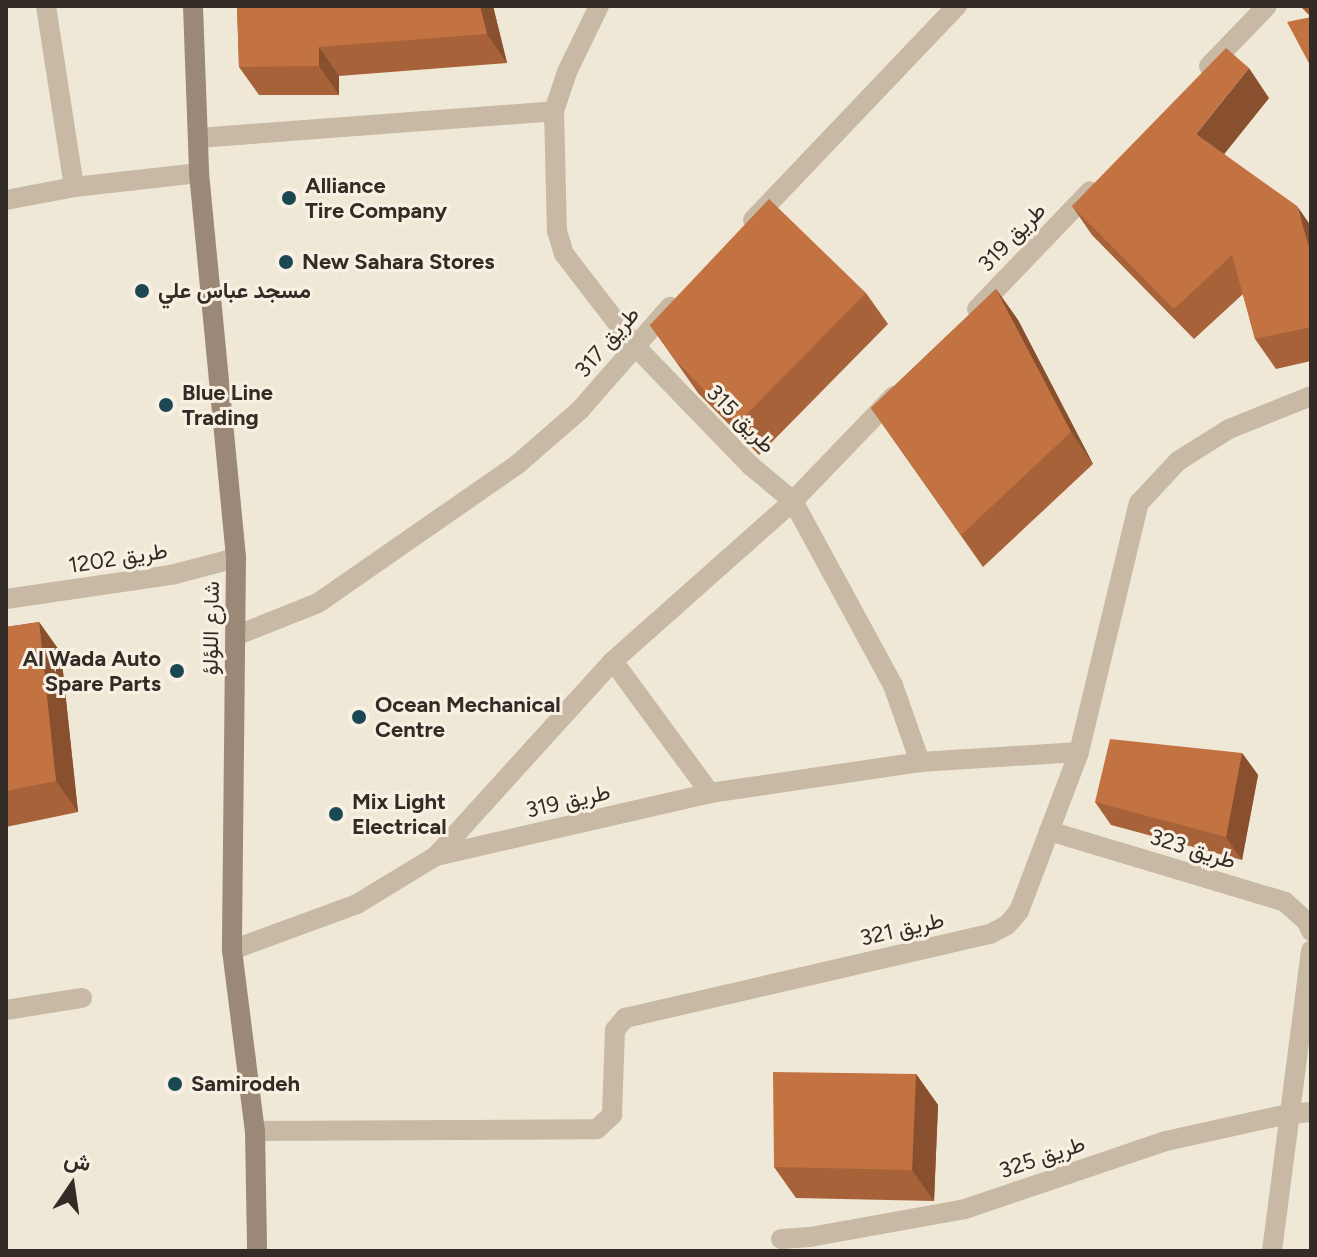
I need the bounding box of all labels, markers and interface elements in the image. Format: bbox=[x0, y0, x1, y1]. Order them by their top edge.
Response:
place label: Alliance Tire Company bbox=[305, 172, 447, 224]
marker: Alliance Tire Company bbox=[280, 189, 298, 207]
street label: طريق 319 bbox=[973, 197, 1051, 277]
place label: New Sahara Stores bbox=[302, 249, 495, 275]
marker: New Sahara Stores bbox=[277, 253, 295, 271]
place label: مسجد عباس علي bbox=[158, 278, 311, 304]
marker: مسجد عباس علي bbox=[133, 282, 151, 300]
street label: طريق 317 bbox=[569, 301, 645, 383]
place label: Blue Line Trading bbox=[182, 379, 273, 430]
street label: طريق 315 bbox=[701, 379, 781, 459]
marker: Blue Line Trading bbox=[157, 396, 175, 414]
street label: طريق 1202 bbox=[67, 537, 169, 579]
street label: شارع اللؤلؤ bbox=[197, 581, 225, 675]
place label: Al Wada Auto Spare Parts bbox=[22, 645, 161, 696]
marker: Al Wada Auto Spare Parts bbox=[168, 662, 186, 680]
place label: Ocean Mechanical Centre bbox=[375, 691, 561, 742]
marker: Ocean Mechanical Centre bbox=[350, 708, 368, 726]
street label: طريق 319 bbox=[523, 779, 613, 823]
place label: Mix Light Electrical bbox=[352, 788, 447, 840]
marker: Mix Light Electrical bbox=[327, 805, 345, 823]
street label: طريق 323 bbox=[1147, 823, 1239, 875]
street label: طريق 321 bbox=[857, 907, 947, 951]
place label: Samirodeh bbox=[191, 1071, 300, 1097]
marker: Samirodeh bbox=[166, 1075, 184, 1093]
street label: طريق 325 bbox=[996, 1130, 1088, 1184]
north arrow bbox=[32, 1145, 112, 1225]
text: ش bbox=[62, 1145, 93, 1177]

